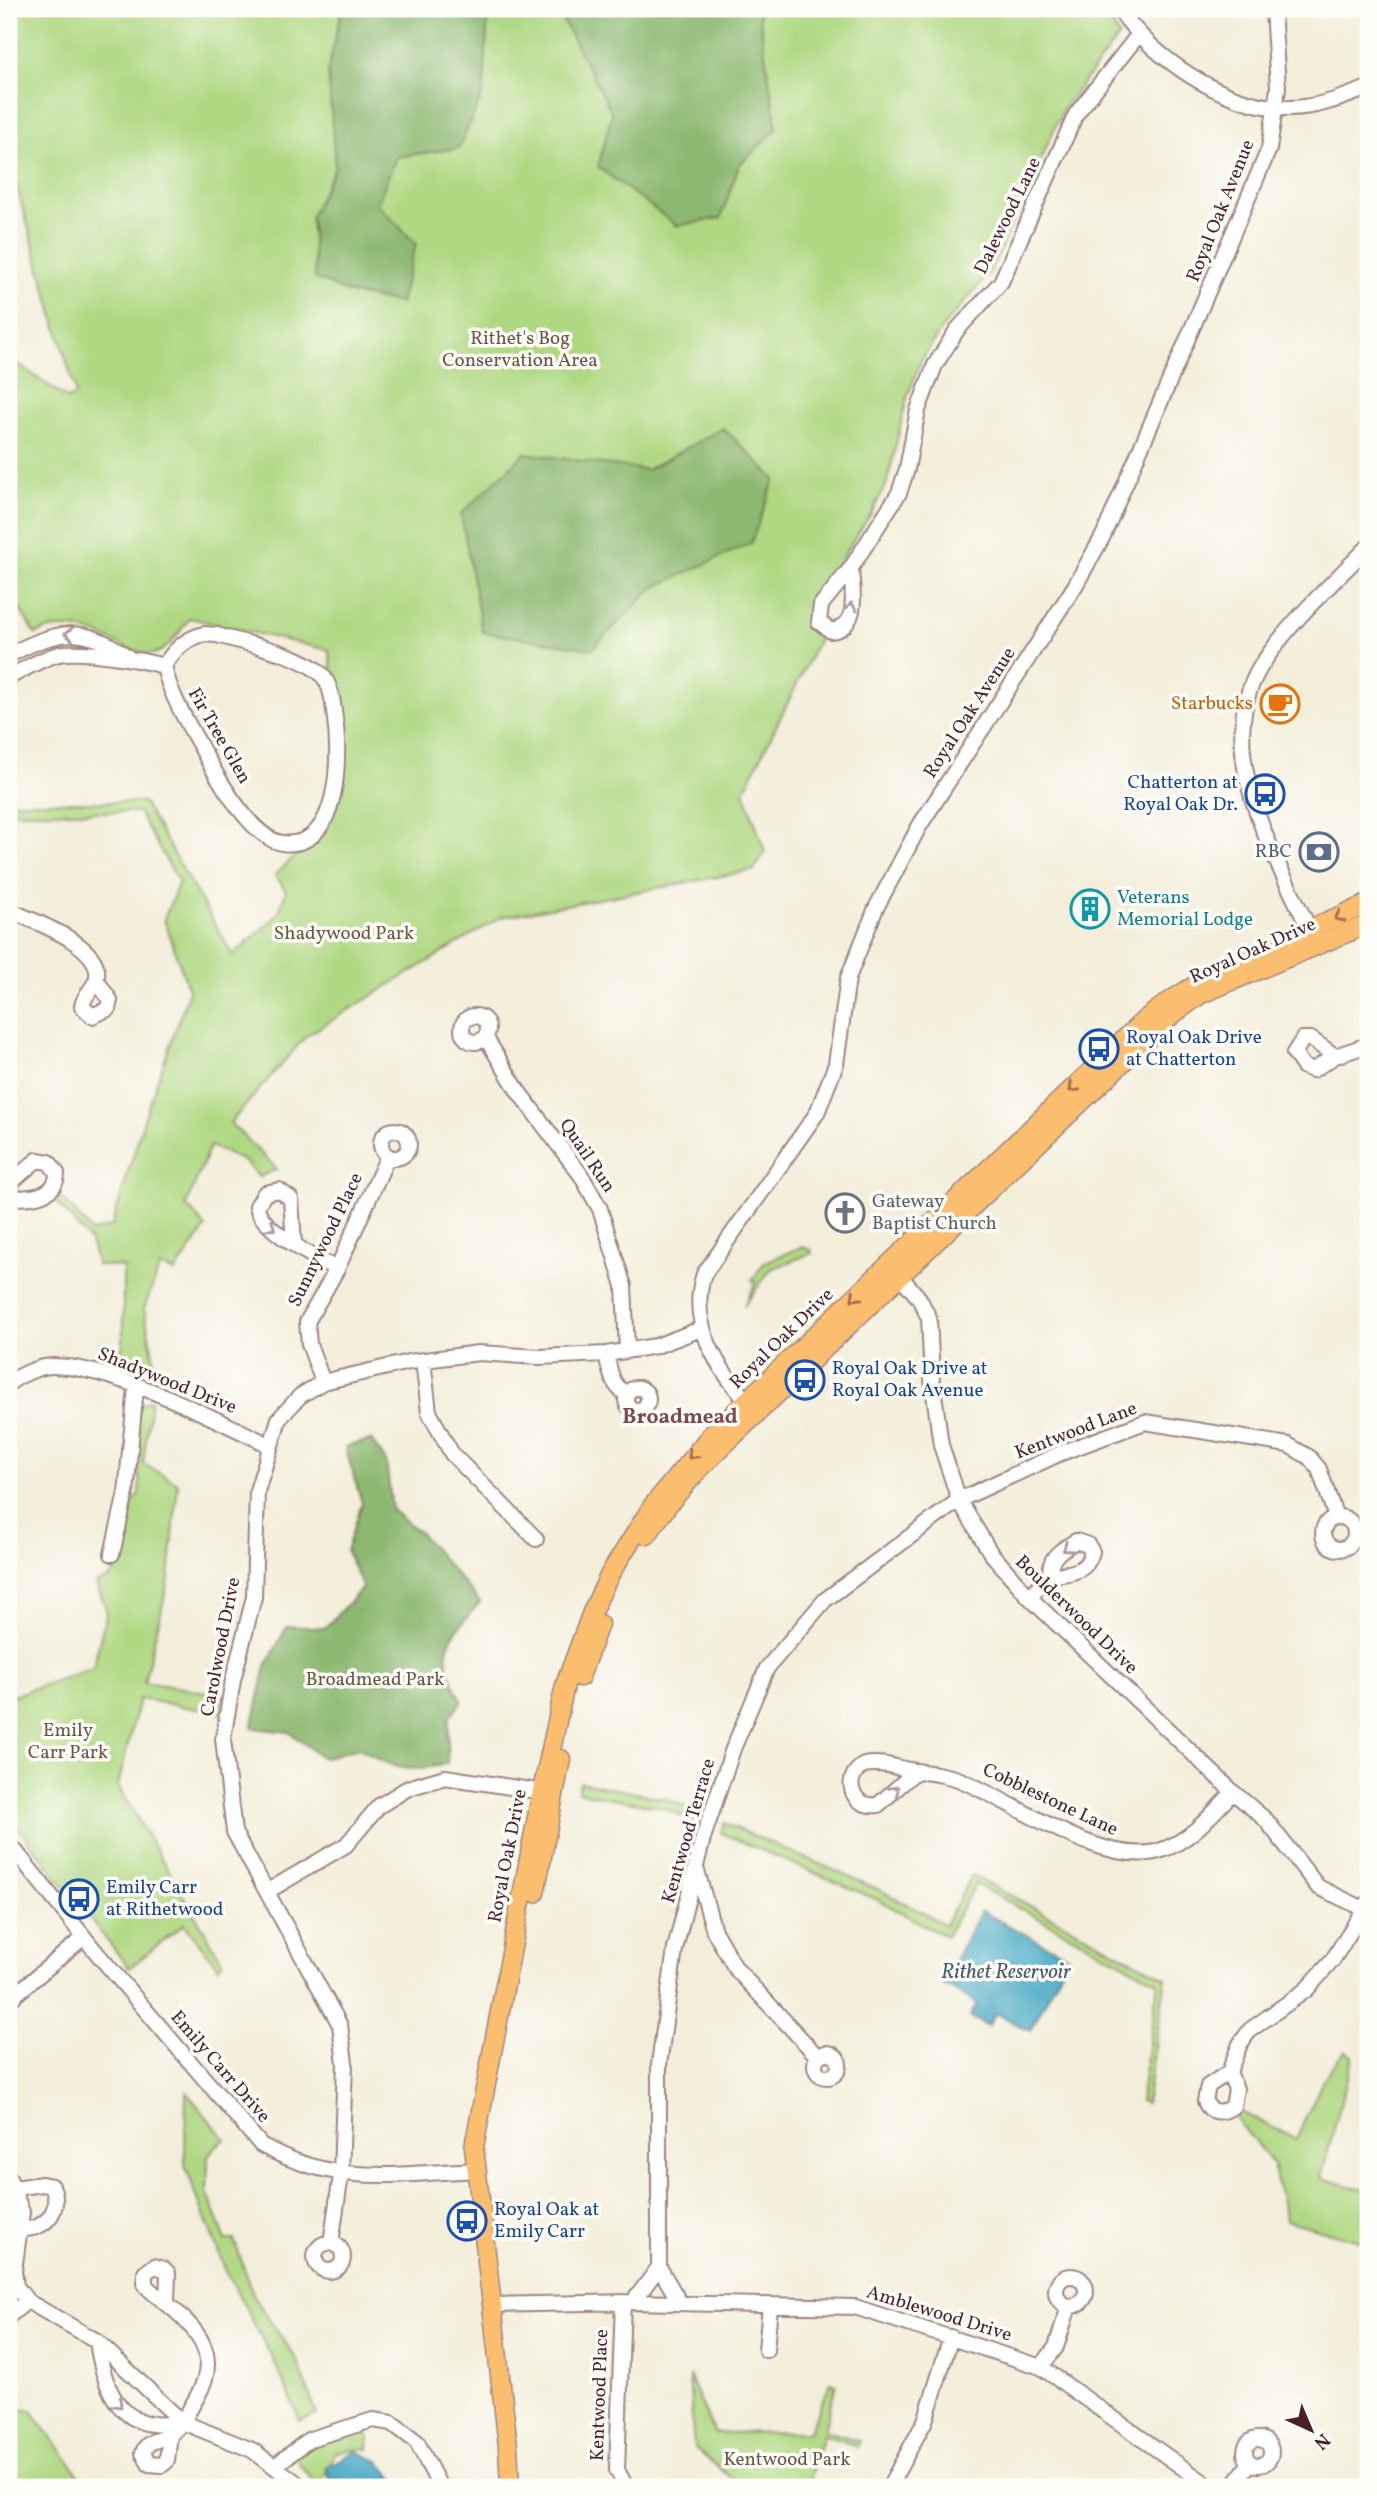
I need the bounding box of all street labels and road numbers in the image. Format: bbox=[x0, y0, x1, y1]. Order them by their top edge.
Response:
street label: Royal Oak Avenue bbox=[1181, 136, 1261, 286]
street label: Dalewood Lane bbox=[968, 153, 1048, 279]
street label: Royal Oak Avenue bbox=[918, 642, 1022, 784]
street label: Fir Tree Glen bbox=[181, 683, 257, 789]
street label: Royal Oak Drive bbox=[1186, 912, 1320, 990]
street label: Quail Run bbox=[553, 1114, 621, 1198]
street label: Sunnywood Place bbox=[282, 1169, 370, 1311]
street label: Royal Oak Drive bbox=[724, 1283, 840, 1395]
street label: Shadywood Drive bbox=[94, 1341, 240, 1421]
street label: Kentwood Lane bbox=[1011, 1396, 1141, 1466]
street label: Boulderwood Drive bbox=[1009, 1549, 1143, 1681]
street label: Carolwood Drive bbox=[195, 1575, 247, 1719]
street label: Kentwood Terrace bbox=[656, 1756, 722, 1906]
street label: Cobblestone Lane bbox=[978, 1757, 1122, 1843]
street label: Royal Oak Drive bbox=[482, 1787, 534, 1925]
street label: Emily Carr Drive bbox=[164, 2005, 276, 2129]
street label: Amblewood Drive bbox=[863, 2280, 1015, 2348]
street label: Kentwood Place bbox=[585, 2329, 615, 2461]

